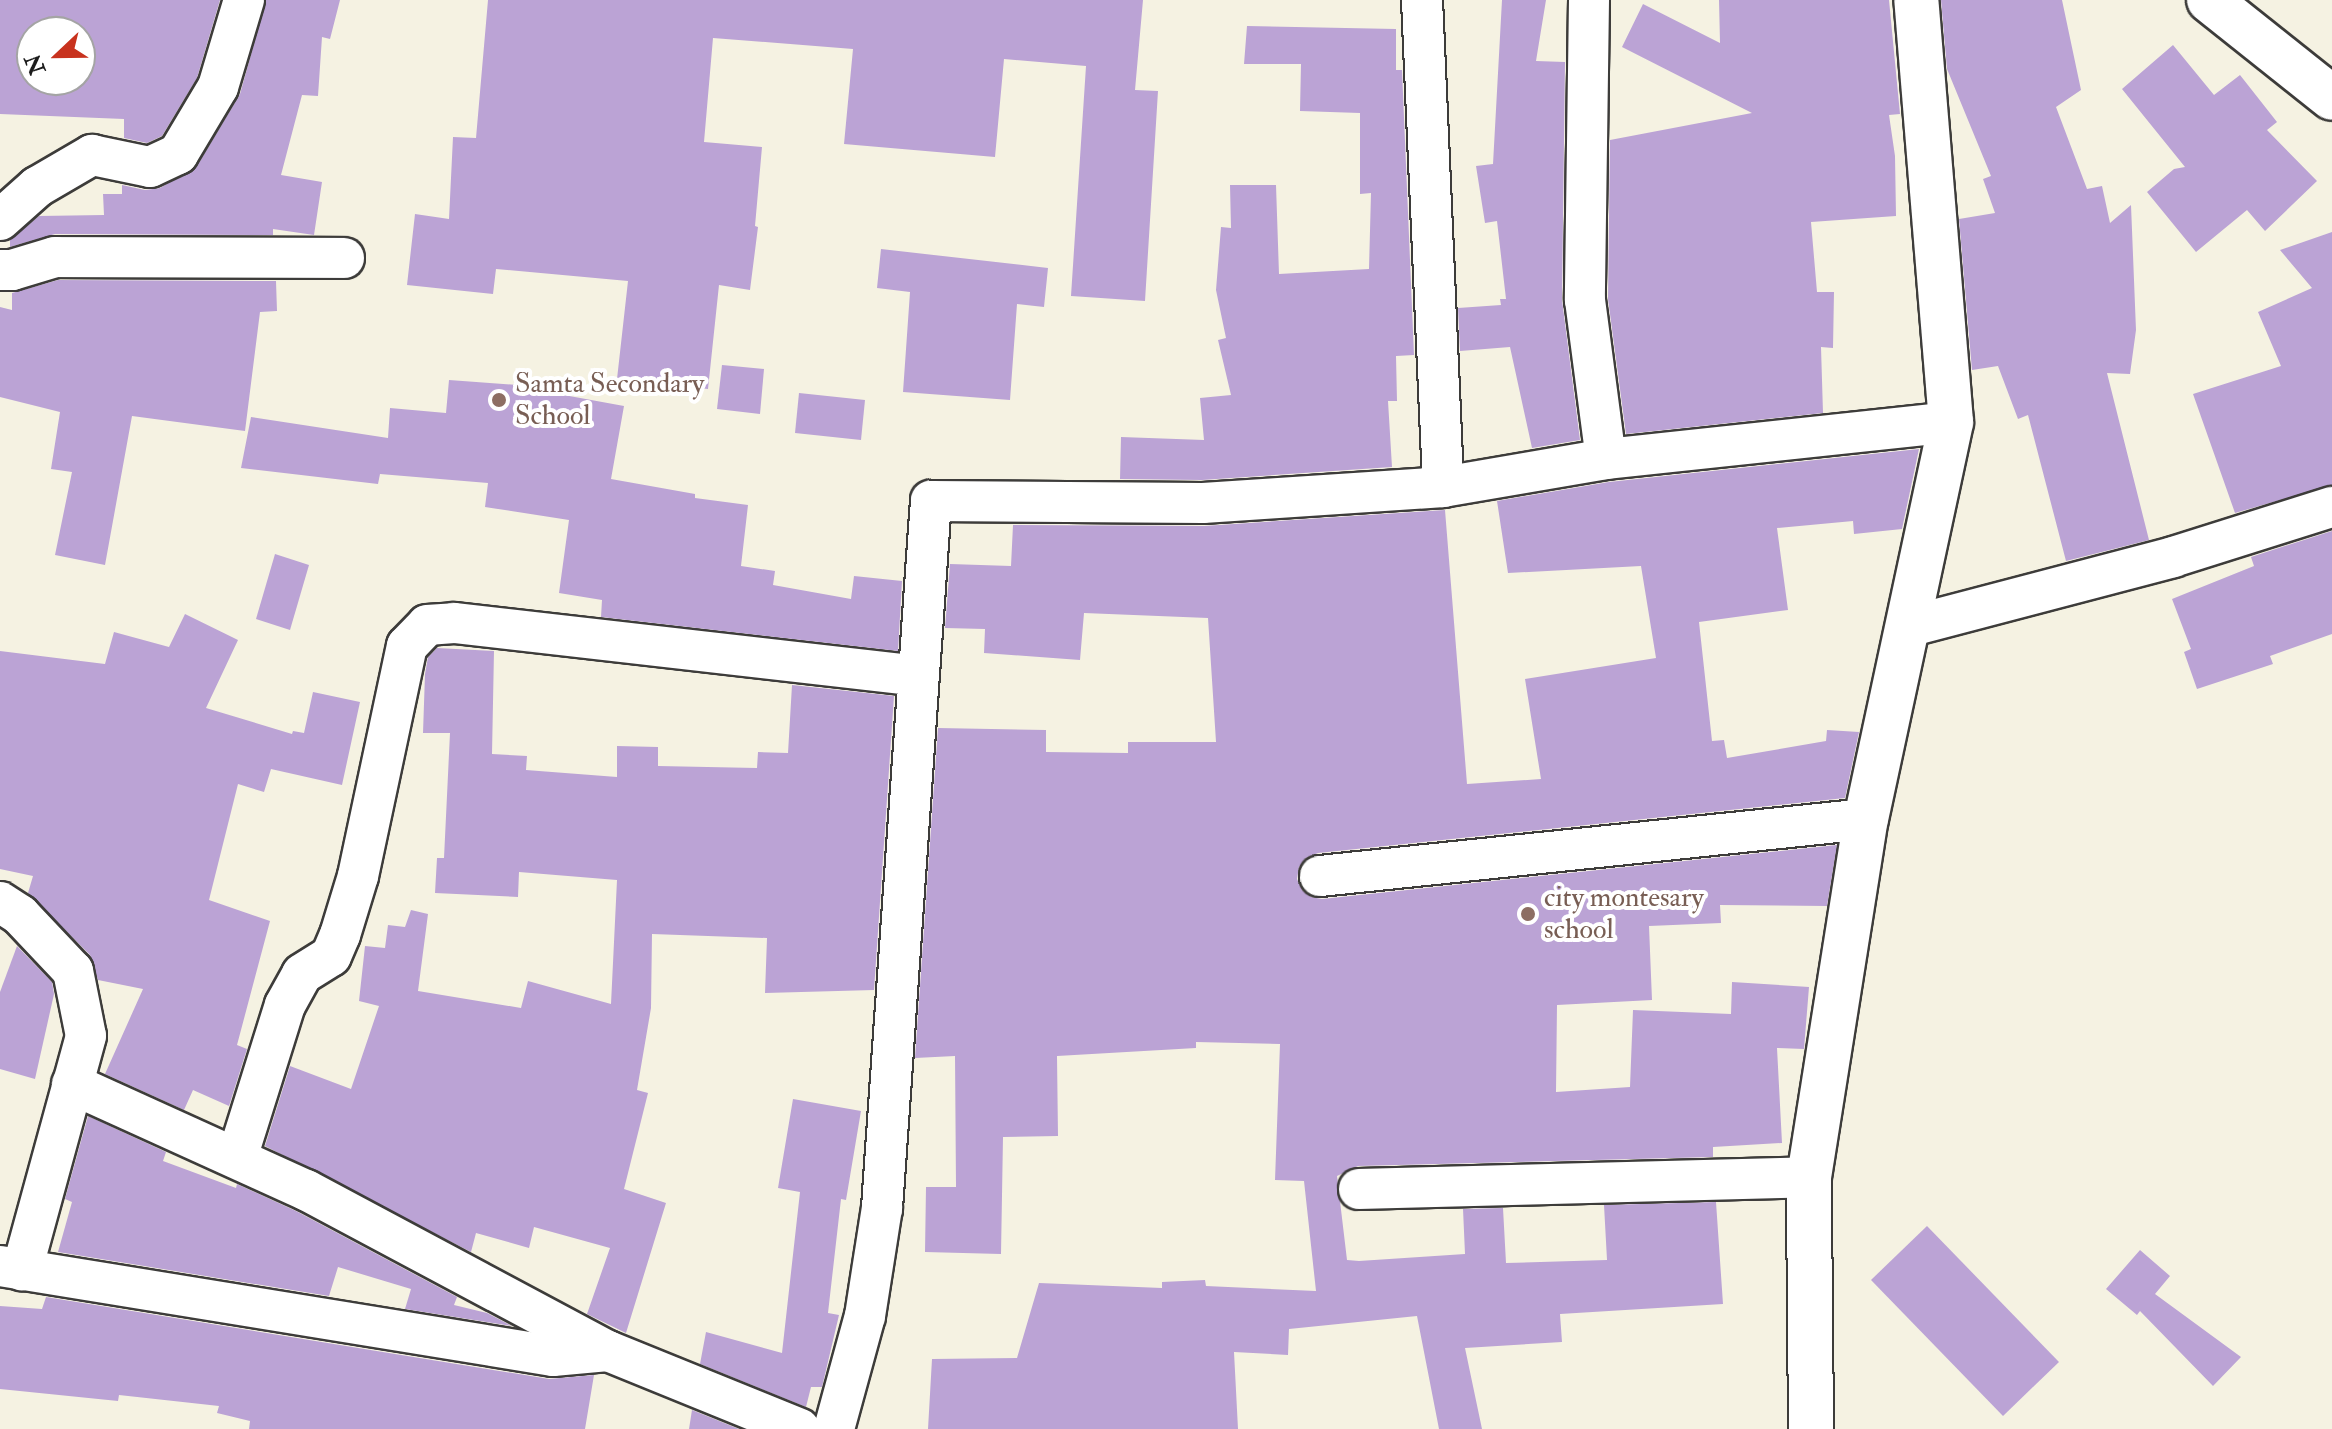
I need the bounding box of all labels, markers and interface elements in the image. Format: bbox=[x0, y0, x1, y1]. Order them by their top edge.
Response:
north arrow bbox=[16, 16, 96, 96]
text: N bbox=[19, 50, 52, 79]
place label: Samta Secondary School bbox=[515, 367, 704, 433]
marker: Samta Secondary School bbox=[490, 391, 508, 409]
place label: city montesary school bbox=[1544, 881, 1704, 947]
marker: city montesary school bbox=[1519, 905, 1537, 923]

